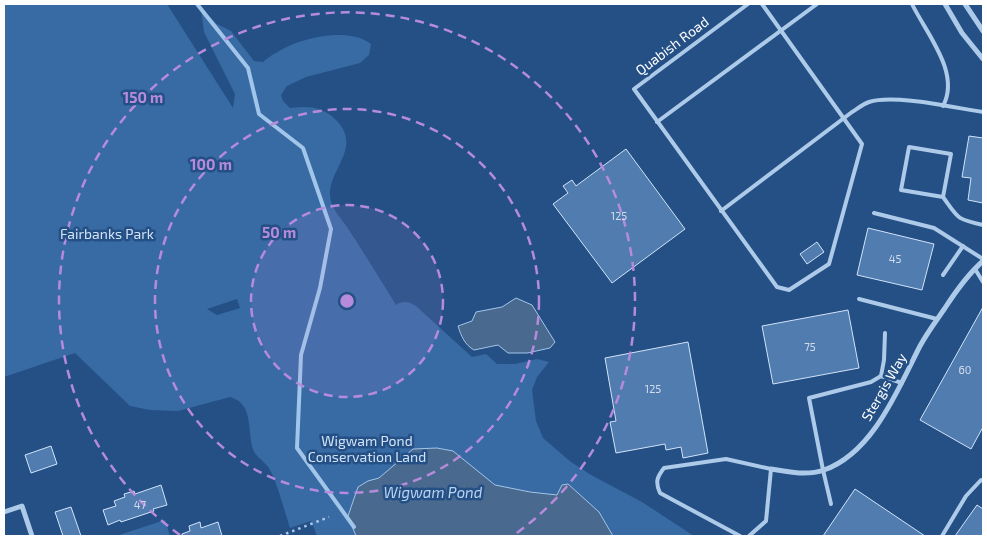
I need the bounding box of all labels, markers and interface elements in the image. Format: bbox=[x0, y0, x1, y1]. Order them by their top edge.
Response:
street label: Quabish Road bbox=[632, 13, 712, 79]
text: 150 m bbox=[123, 88, 163, 106]
text: 100 m bbox=[190, 155, 232, 173]
house number: 125 bbox=[611, 209, 627, 222]
text: 50 m bbox=[262, 223, 296, 241]
park label: Fairbanks Park bbox=[60, 225, 154, 242]
house number: 45 bbox=[889, 252, 901, 265]
centre of rings bbox=[338, 292, 356, 310]
house number: 75 bbox=[804, 340, 816, 353]
street label: Stergis Way bbox=[857, 349, 910, 424]
house number: 60 bbox=[959, 363, 971, 376]
house number: 125 bbox=[645, 382, 661, 395]
park label: Wigwam Pond Conservation Land bbox=[308, 432, 426, 465]
water label: Wigwam Pond bbox=[384, 483, 483, 501]
house number: 47 bbox=[134, 498, 147, 511]

